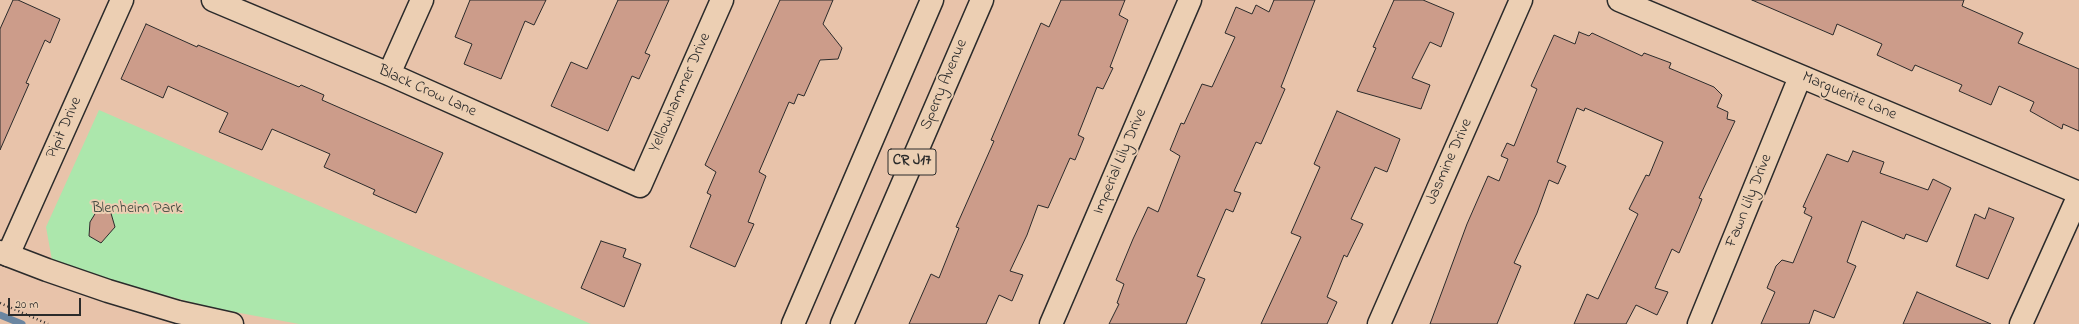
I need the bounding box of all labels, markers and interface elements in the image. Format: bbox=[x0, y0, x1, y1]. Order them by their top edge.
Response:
street label: Yellowhammer Drive bbox=[646, 30, 716, 156]
street label: Sperry Avenue bbox=[917, 37, 973, 133]
street label: Black Crow Lane bbox=[375, 62, 479, 122]
street label: Marguerite Lane bbox=[1799, 68, 1899, 126]
street label: Pipit Drive bbox=[43, 94, 87, 162]
street label: Imperial Lily Drive bbox=[1090, 106, 1152, 218]
street label: Jasmine Drive bbox=[1422, 116, 1478, 208]
road number: CR J17 bbox=[888, 149, 936, 175]
street label: Fawn Lily Drive bbox=[1723, 151, 1777, 251]
park label: Blenheim Park bbox=[92, 199, 182, 219]
scale bar bbox=[10, 290, 83, 316]
text: 20 m bbox=[15, 296, 38, 314]

